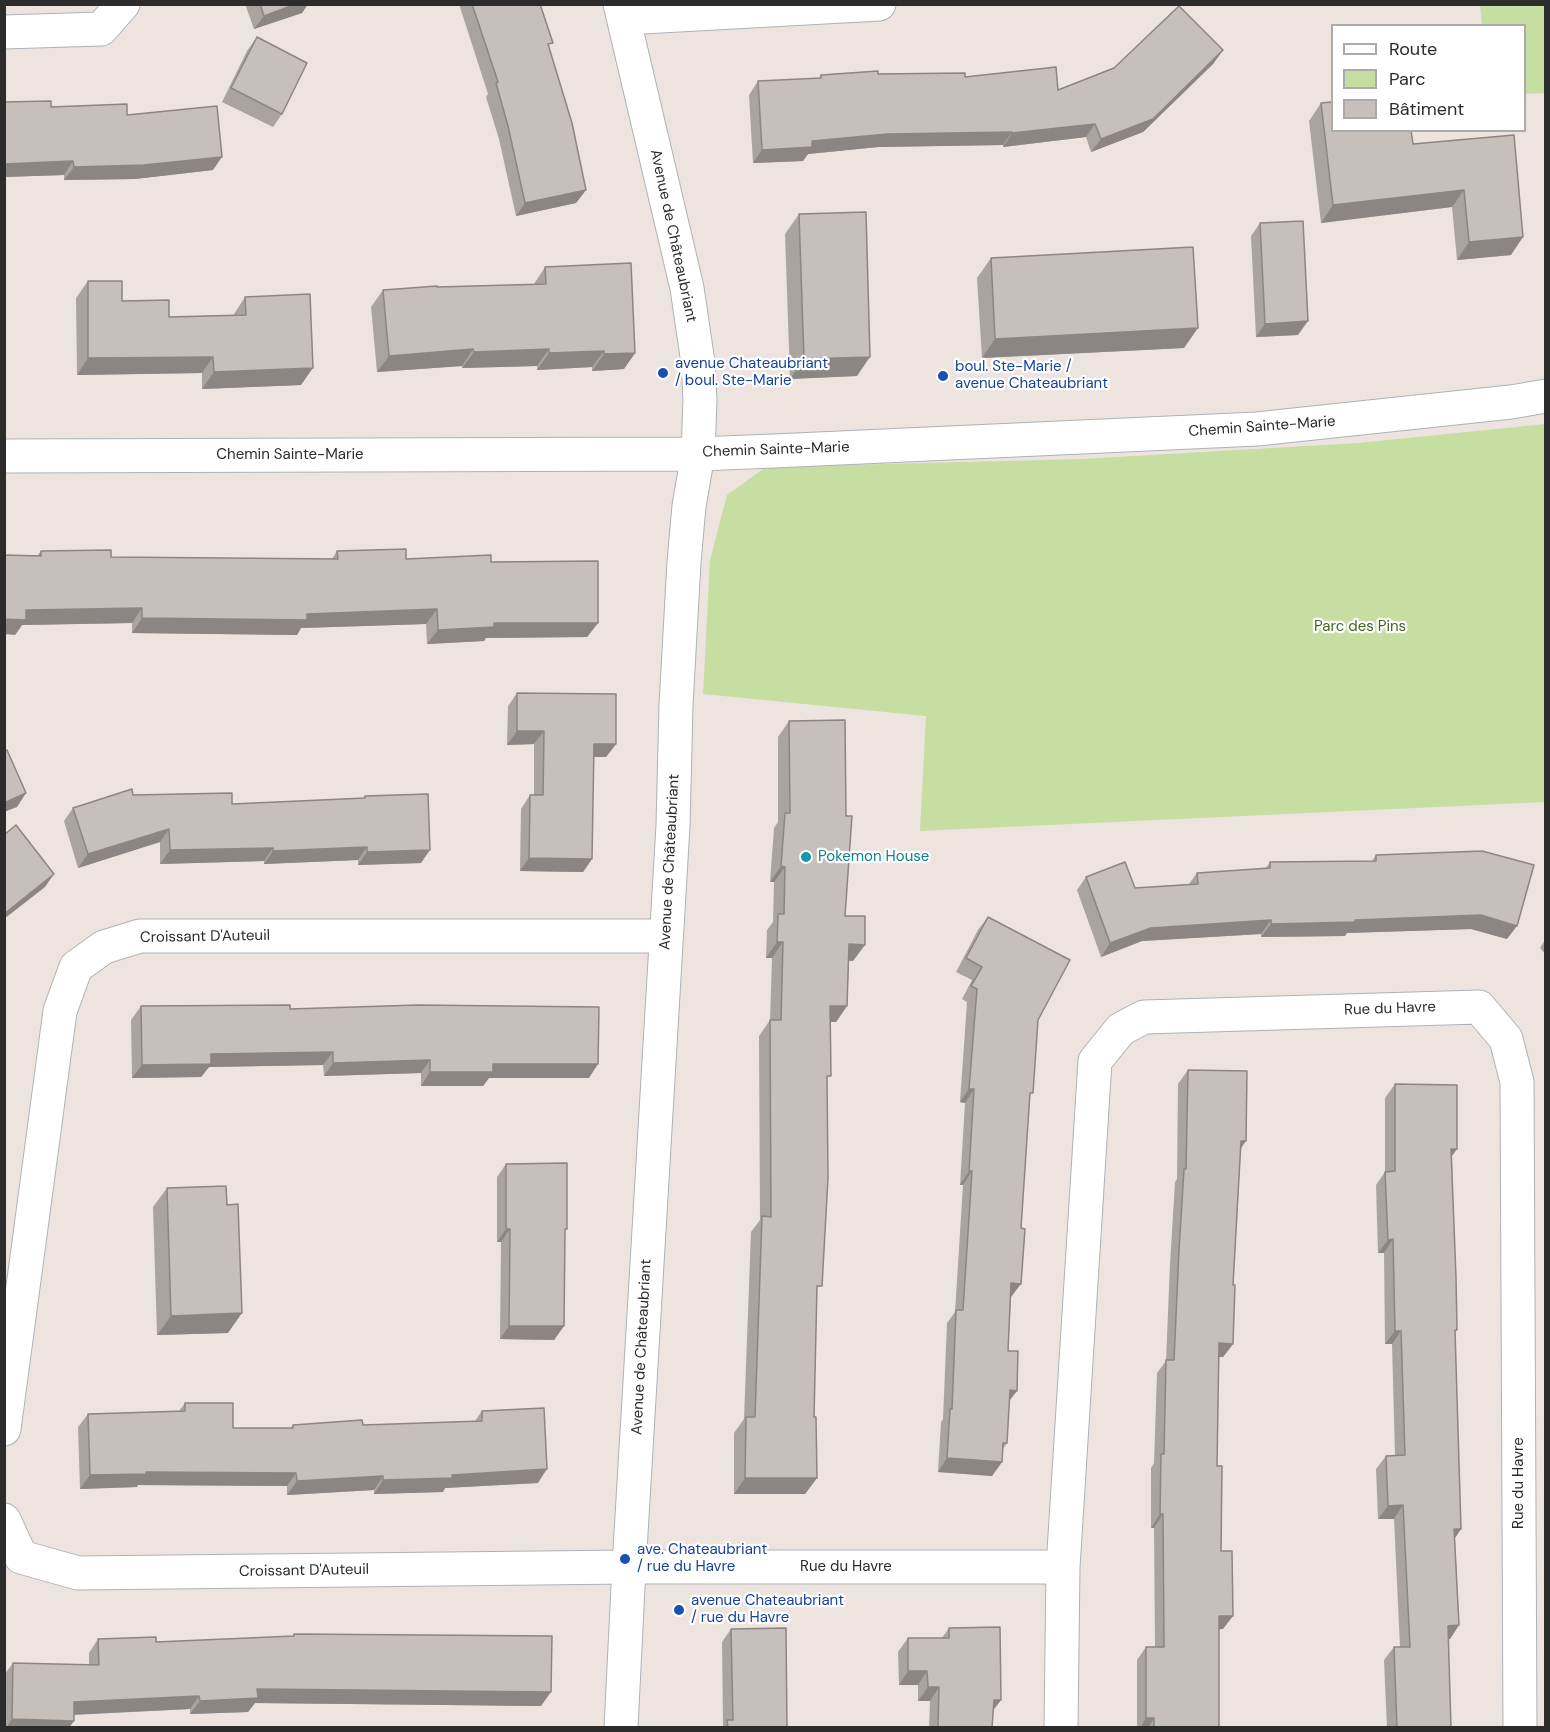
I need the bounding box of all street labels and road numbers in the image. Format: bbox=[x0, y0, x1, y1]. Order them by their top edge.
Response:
street label: Avenue de Châteaubriant bbox=[646, 148, 700, 324]
street label: Chemin Sainte-Marie bbox=[1188, 413, 1336, 441]
street label: Chemin Sainte-Marie bbox=[702, 438, 850, 462]
street label: Chemin Sainte-Marie bbox=[216, 446, 364, 464]
street label: Avenue de Châteaubriant bbox=[656, 773, 684, 951]
street label: Croissant D'Auteuil bbox=[140, 927, 270, 947]
street label: Rue du Havre bbox=[1344, 998, 1436, 1020]
street label: Avenue de Châteaubriant bbox=[628, 1258, 656, 1436]
street label: Rue du Havre bbox=[1510, 1437, 1528, 1529]
street label: Rue du Havre bbox=[800, 1558, 892, 1576]
street label: Croissant D'Auteuil bbox=[239, 1561, 369, 1581]

